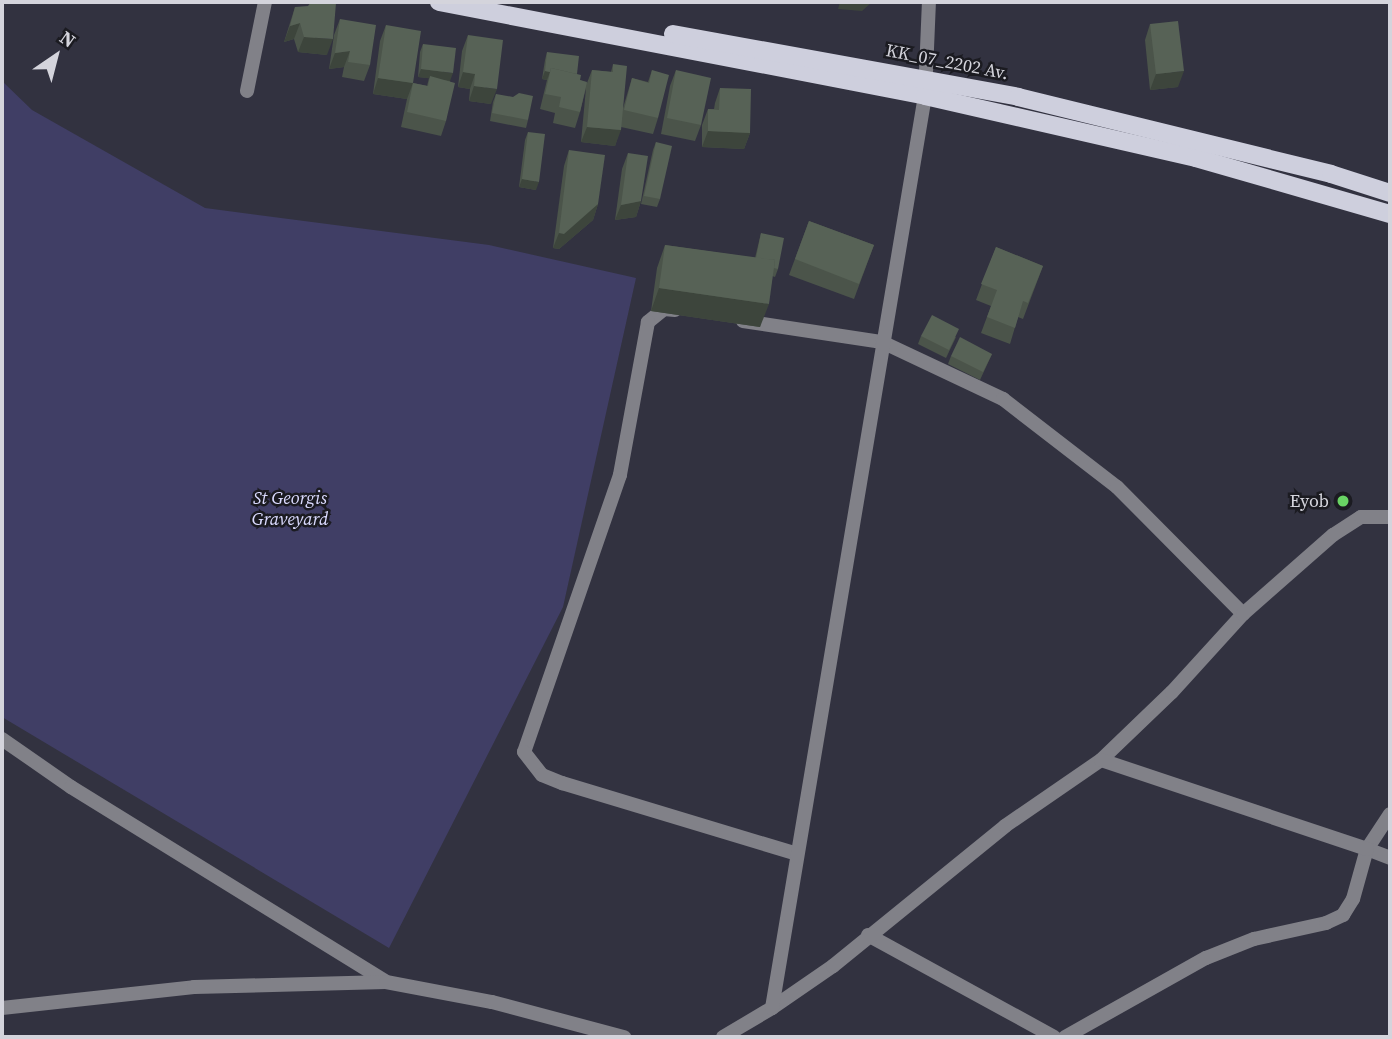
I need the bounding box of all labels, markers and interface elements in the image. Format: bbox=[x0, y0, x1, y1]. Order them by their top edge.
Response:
north arrow bbox=[21, 21, 91, 91]
text: N bbox=[55, 24, 81, 53]
street label: KK_07_2202 Av. bbox=[884, 40, 1010, 84]
park label: St Georgis Graveyard bbox=[252, 488, 328, 530]
place label: Eyob bbox=[1290, 490, 1329, 512]
marker: Eyob bbox=[1335, 493, 1351, 509]

